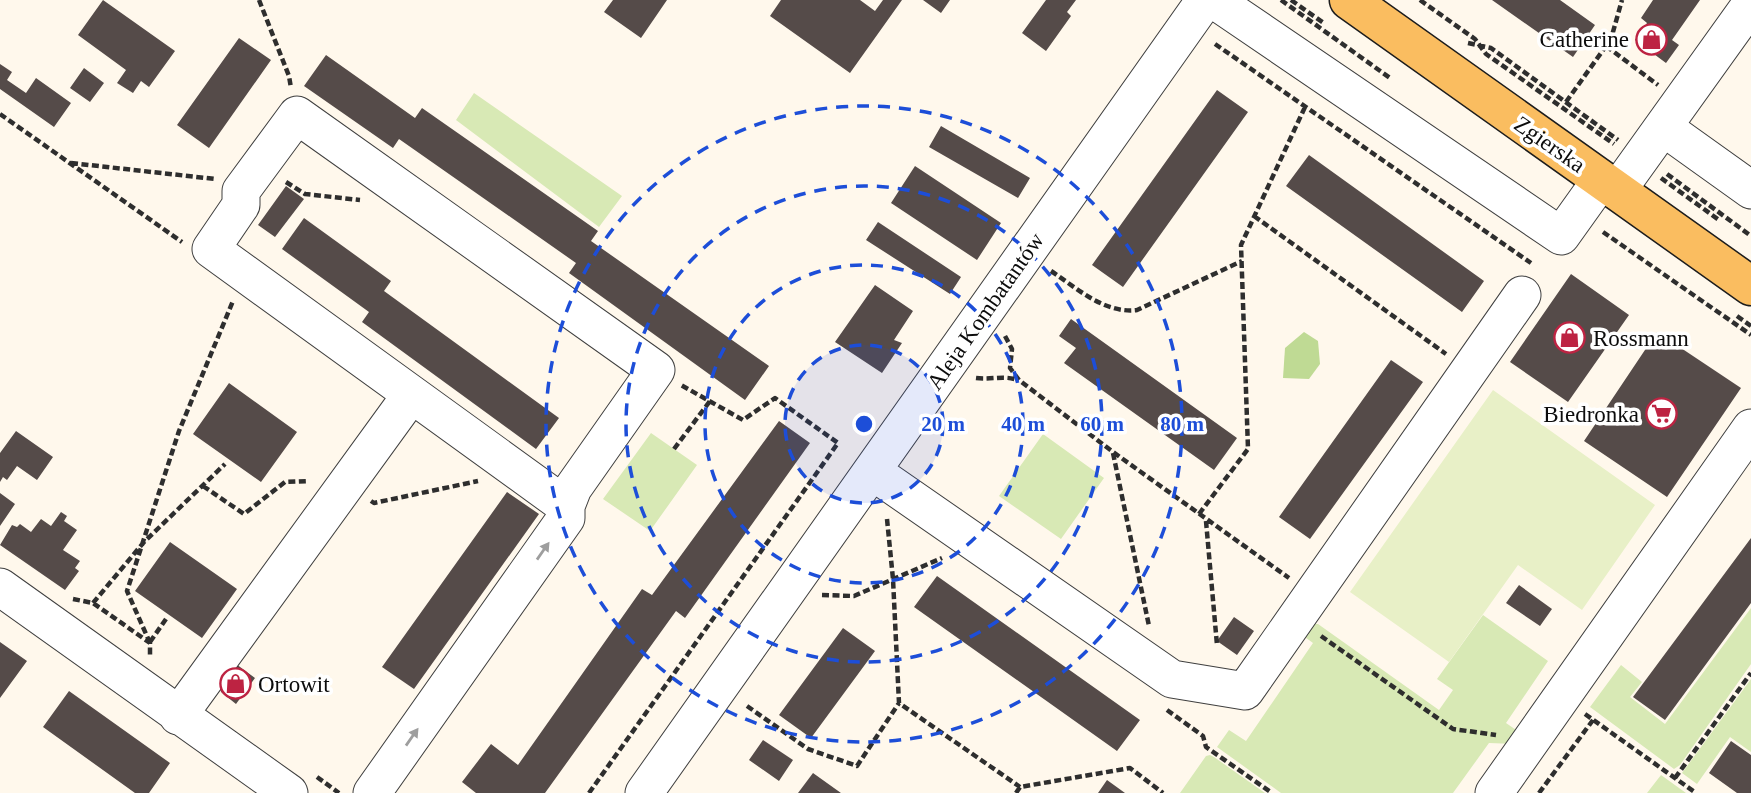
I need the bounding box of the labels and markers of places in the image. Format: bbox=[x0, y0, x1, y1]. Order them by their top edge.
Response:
shop icon: Catherine bbox=[1635, 22, 1669, 56]
place label: Catherine bbox=[1540, 27, 1629, 52]
shop icon: Rossmann bbox=[1553, 321, 1587, 355]
place label: Rossmann bbox=[1593, 326, 1689, 351]
supermarket icon: Biedronka bbox=[1645, 397, 1679, 431]
place label: Biedronka bbox=[1543, 402, 1639, 427]
centre of rings bbox=[852, 412, 876, 436]
shop icon: Ortowit bbox=[218, 667, 252, 701]
place label: Ortowit bbox=[258, 672, 330, 697]

